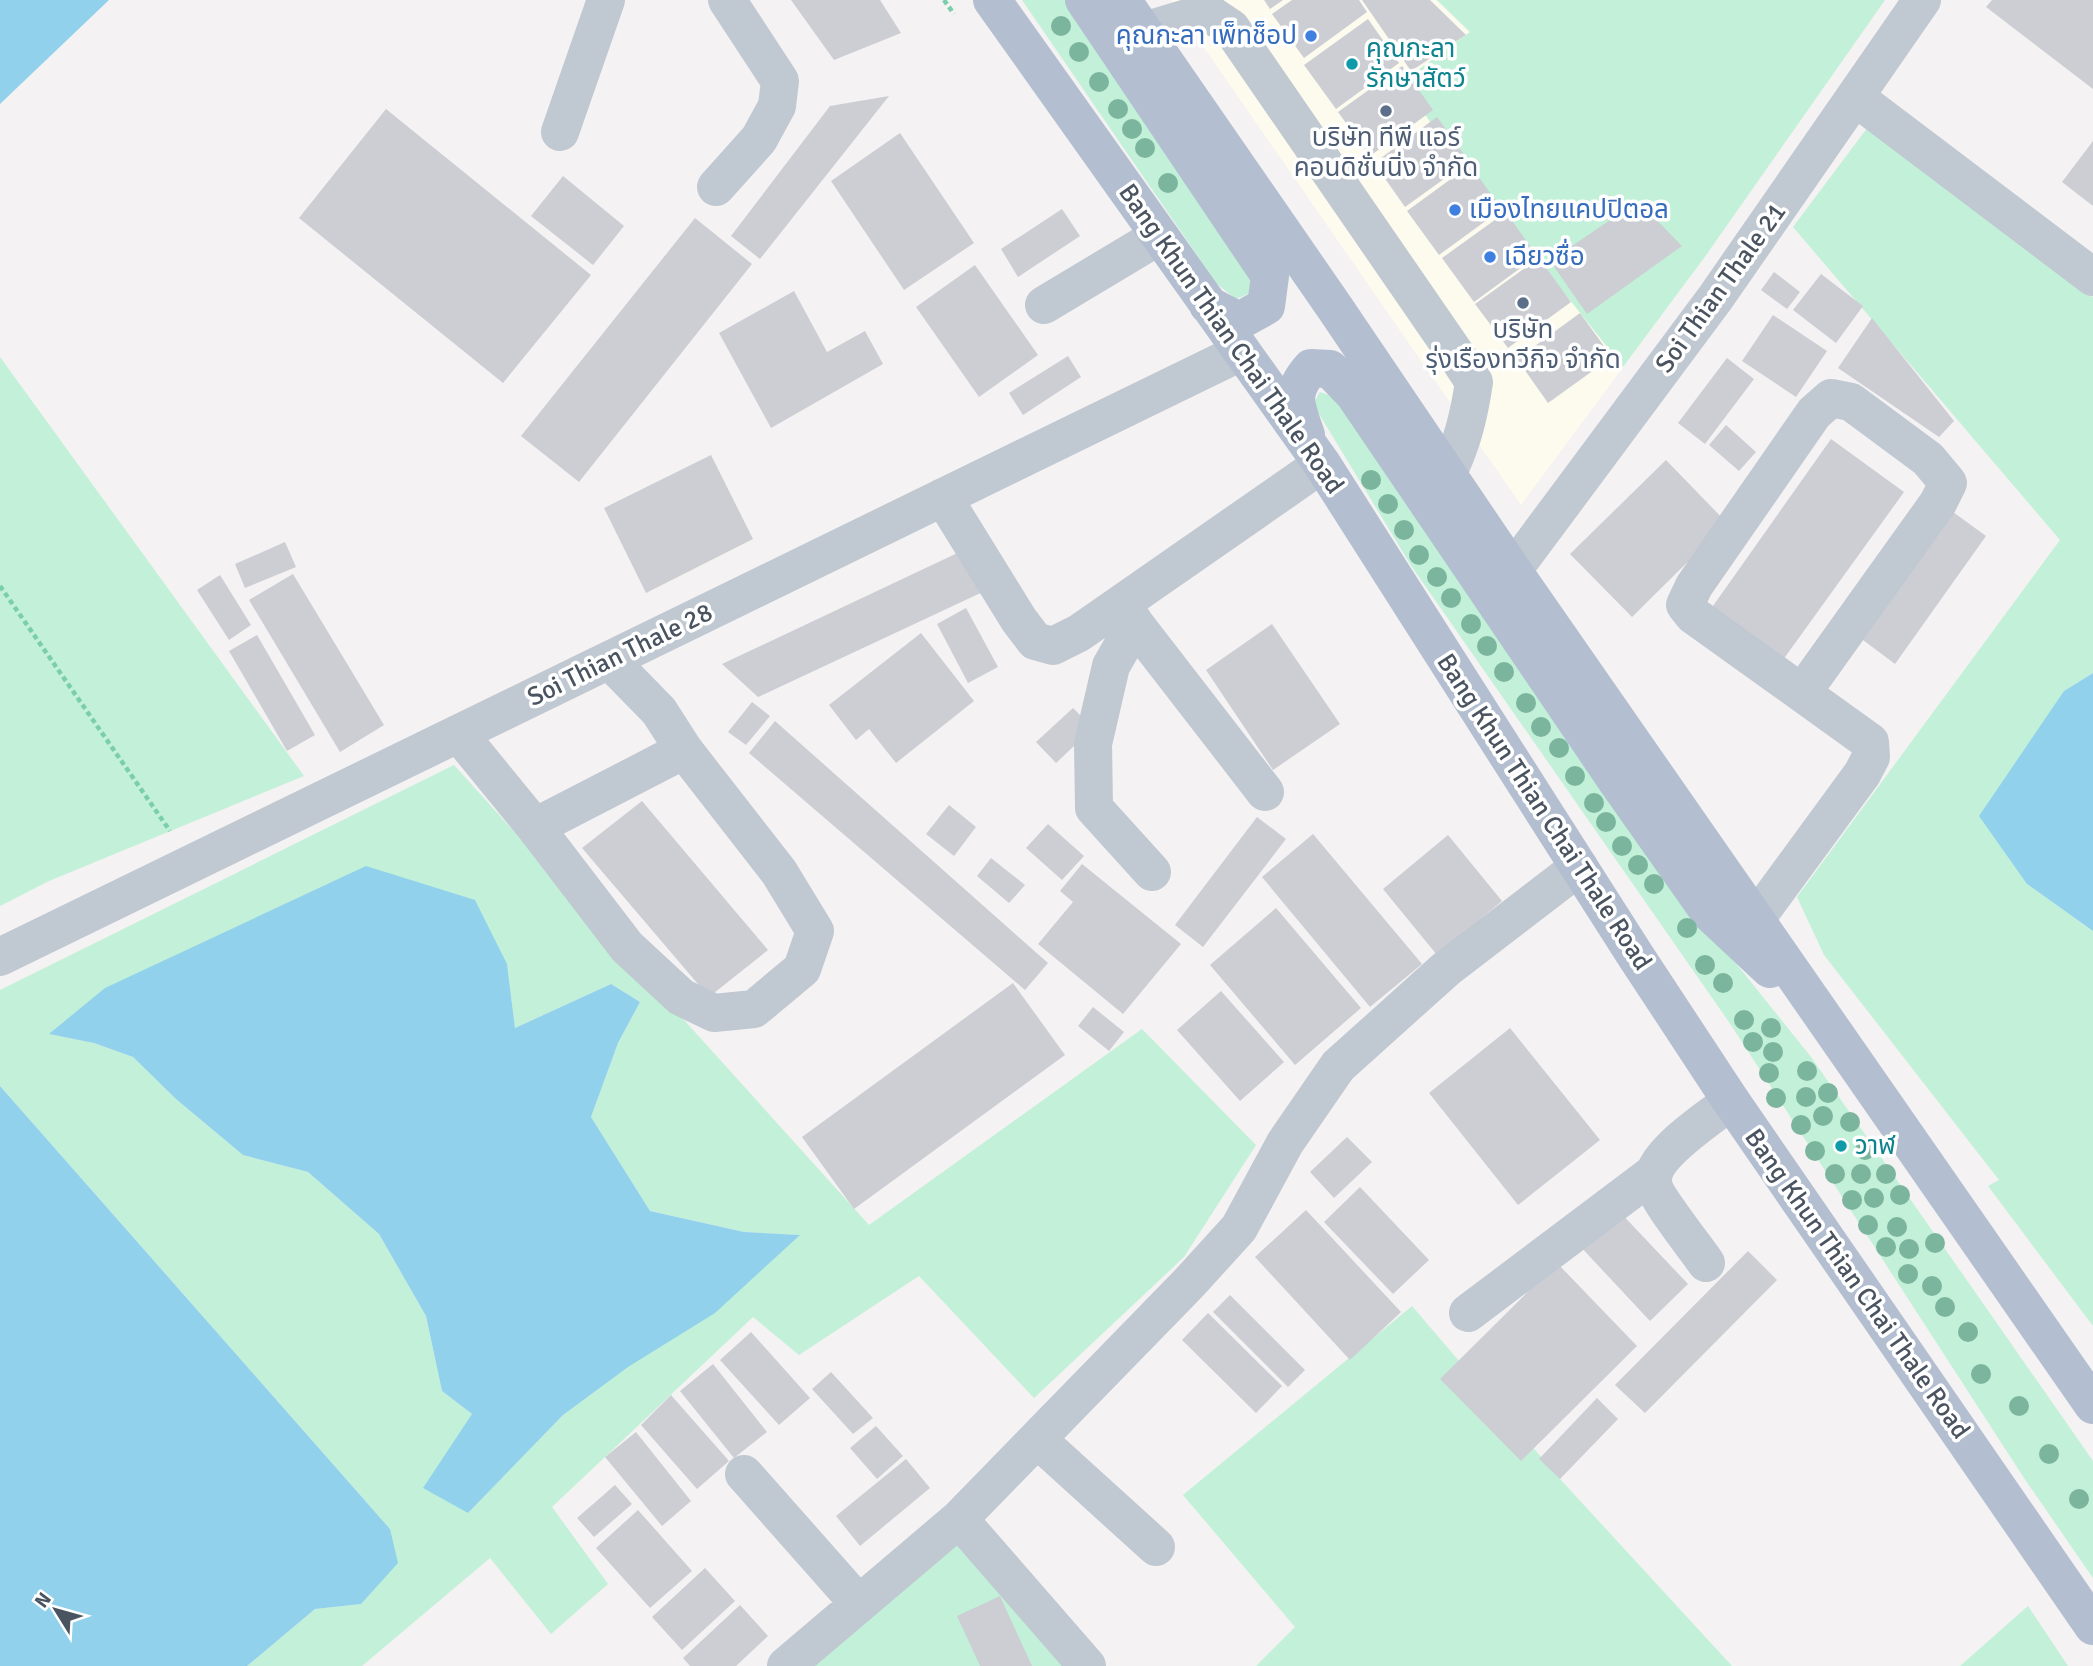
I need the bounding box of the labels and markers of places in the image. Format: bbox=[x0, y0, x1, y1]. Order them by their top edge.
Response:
place label: คุณกะลา เพ็ทช็อป bbox=[1116, 20, 1297, 52]
marker: คุณกะลา เพ็ทช็อป bbox=[1303, 28, 1319, 44]
place label: คุณกะลา รักษาสัตว์ bbox=[1366, 33, 1466, 95]
marker: คุณกะลา รักษาสัตว์ bbox=[1344, 56, 1360, 72]
marker: บริษัท ทีพี แอร์ คอนดิชั่นนิ่ง จำกัด bbox=[1378, 103, 1394, 119]
place label: บริษัท ทีพี แอร์ คอนดิชั่นนิ่ง จำกัด bbox=[1294, 122, 1478, 184]
place label: เมืองไทยแคปปิตอล bbox=[1469, 194, 1669, 226]
marker: เมืองไทยแคปปิตอล bbox=[1447, 202, 1463, 218]
place label: เฉียวซื่อ bbox=[1504, 238, 1585, 273]
marker: เฉียวซื่อ bbox=[1482, 249, 1498, 265]
marker: บริษัท รุ่งเรืองทวีกิจ จำกัด bbox=[1515, 295, 1531, 311]
place label: บริษัท รุ่งเรืองทวีกิจ จำกัด bbox=[1425, 314, 1621, 376]
place label: วาฬ bbox=[1855, 1130, 1896, 1162]
marker: วาฬ bbox=[1833, 1138, 1849, 1154]

